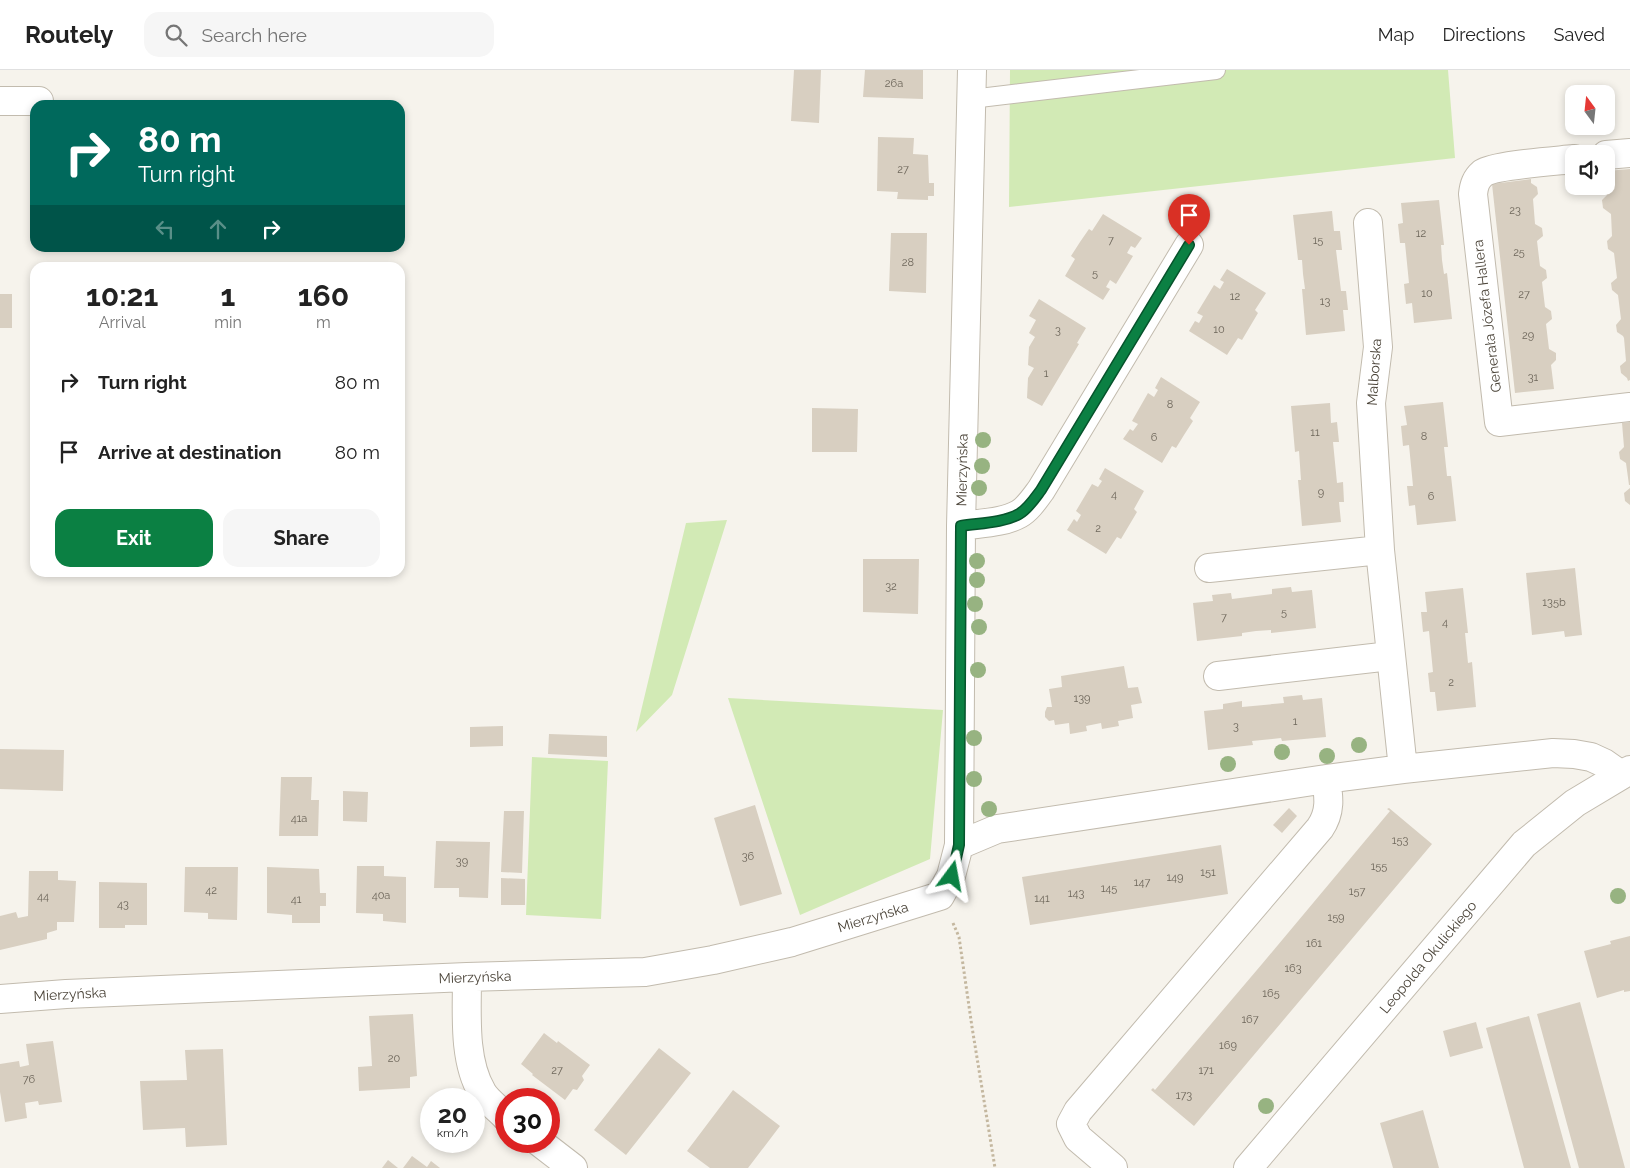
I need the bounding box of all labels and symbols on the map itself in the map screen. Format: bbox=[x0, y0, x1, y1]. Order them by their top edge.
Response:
house number: 26a bbox=[885, 77, 903, 90]
north arrow bbox=[1565, 85, 1615, 135]
house number: 27 bbox=[897, 163, 909, 176]
pin bbox=[1168, 194, 1210, 245]
house number: 23 bbox=[1509, 204, 1521, 217]
house number: 12 bbox=[1416, 227, 1426, 240]
house number: 7 bbox=[1108, 234, 1114, 247]
house number: 15 bbox=[1313, 234, 1323, 247]
street label: Generała Józefa Hallera bbox=[1470, 239, 1504, 393]
house number: 25 bbox=[1513, 246, 1525, 259]
house number: 28 bbox=[902, 256, 914, 269]
house number: 5 bbox=[1092, 267, 1098, 280]
house number: 10 bbox=[1421, 287, 1433, 300]
house number: 27 bbox=[1518, 288, 1530, 301]
house number: 12 bbox=[1230, 290, 1240, 303]
house number: 13 bbox=[1320, 295, 1330, 308]
house number: 10 bbox=[1213, 323, 1225, 336]
house number: 3 bbox=[1055, 324, 1061, 337]
house number: 29 bbox=[1522, 329, 1534, 342]
street label: Malborska bbox=[1364, 338, 1384, 406]
house number: 1 bbox=[1044, 367, 1049, 380]
house number: 31 bbox=[1528, 371, 1539, 384]
house number: 8 bbox=[1167, 398, 1173, 411]
house number: 11 bbox=[1310, 426, 1320, 439]
house number: 8 bbox=[1421, 430, 1427, 443]
house number: 6 bbox=[1151, 431, 1158, 444]
street label: Mierzyńska bbox=[953, 433, 971, 507]
house number: 9 bbox=[1318, 486, 1324, 499]
house number: 4 bbox=[1111, 488, 1117, 501]
house number: 6 bbox=[1428, 490, 1435, 503]
house number: 2 bbox=[1095, 522, 1101, 535]
house number: 32 bbox=[885, 580, 897, 593]
house number: 135b bbox=[1542, 596, 1566, 609]
house number: 5 bbox=[1281, 606, 1287, 619]
house number: 7 bbox=[1221, 611, 1227, 624]
house number: 4 bbox=[1442, 616, 1448, 629]
house number: 2 bbox=[1448, 676, 1454, 689]
house number: 139 bbox=[1073, 692, 1091, 705]
house number: 1 bbox=[1293, 715, 1298, 728]
house number: 3 bbox=[1233, 720, 1239, 733]
house number: 41a bbox=[291, 812, 307, 825]
house number: 153 bbox=[1392, 834, 1408, 847]
position arrow bbox=[925, 849, 977, 901]
house number: 36 bbox=[742, 850, 755, 863]
house number: 39 bbox=[456, 855, 468, 868]
house number: 155 bbox=[1371, 860, 1387, 873]
house number: 151 bbox=[1200, 866, 1216, 879]
house number: 149 bbox=[1166, 871, 1184, 884]
house number: 147 bbox=[1134, 876, 1150, 889]
house number: 145 bbox=[1101, 882, 1117, 895]
house number: 42 bbox=[205, 884, 217, 897]
house number: 157 bbox=[1349, 885, 1365, 898]
house number: 143 bbox=[1068, 887, 1084, 900]
house number: 40a bbox=[372, 889, 390, 902]
house number: 44 bbox=[37, 890, 49, 903]
house number: 141 bbox=[1034, 892, 1050, 905]
house number: 41 bbox=[291, 893, 302, 906]
house number: 43 bbox=[117, 898, 129, 911]
street label: Leopolda Okulickiego bbox=[1376, 898, 1480, 1016]
street label: Mierzyńska bbox=[836, 899, 910, 935]
house number: 159 bbox=[1327, 911, 1345, 924]
house number: 161 bbox=[1306, 937, 1322, 950]
house number: 163 bbox=[1284, 962, 1302, 975]
street label: Mierzyńska bbox=[438, 968, 512, 986]
street label: Mierzyńska bbox=[33, 984, 107, 1004]
house number: 165 bbox=[1262, 987, 1280, 1000]
house number: 167 bbox=[1241, 1013, 1259, 1026]
house number: 169 bbox=[1219, 1039, 1237, 1052]
house number: 20 bbox=[388, 1052, 400, 1065]
house number: 27 bbox=[551, 1064, 563, 1077]
house number: 171 bbox=[1198, 1064, 1214, 1077]
house number: 76 bbox=[23, 1073, 36, 1086]
speed limit sign: 30 bbox=[495, 1088, 560, 1153]
house number: 173 bbox=[1176, 1089, 1192, 1102]

